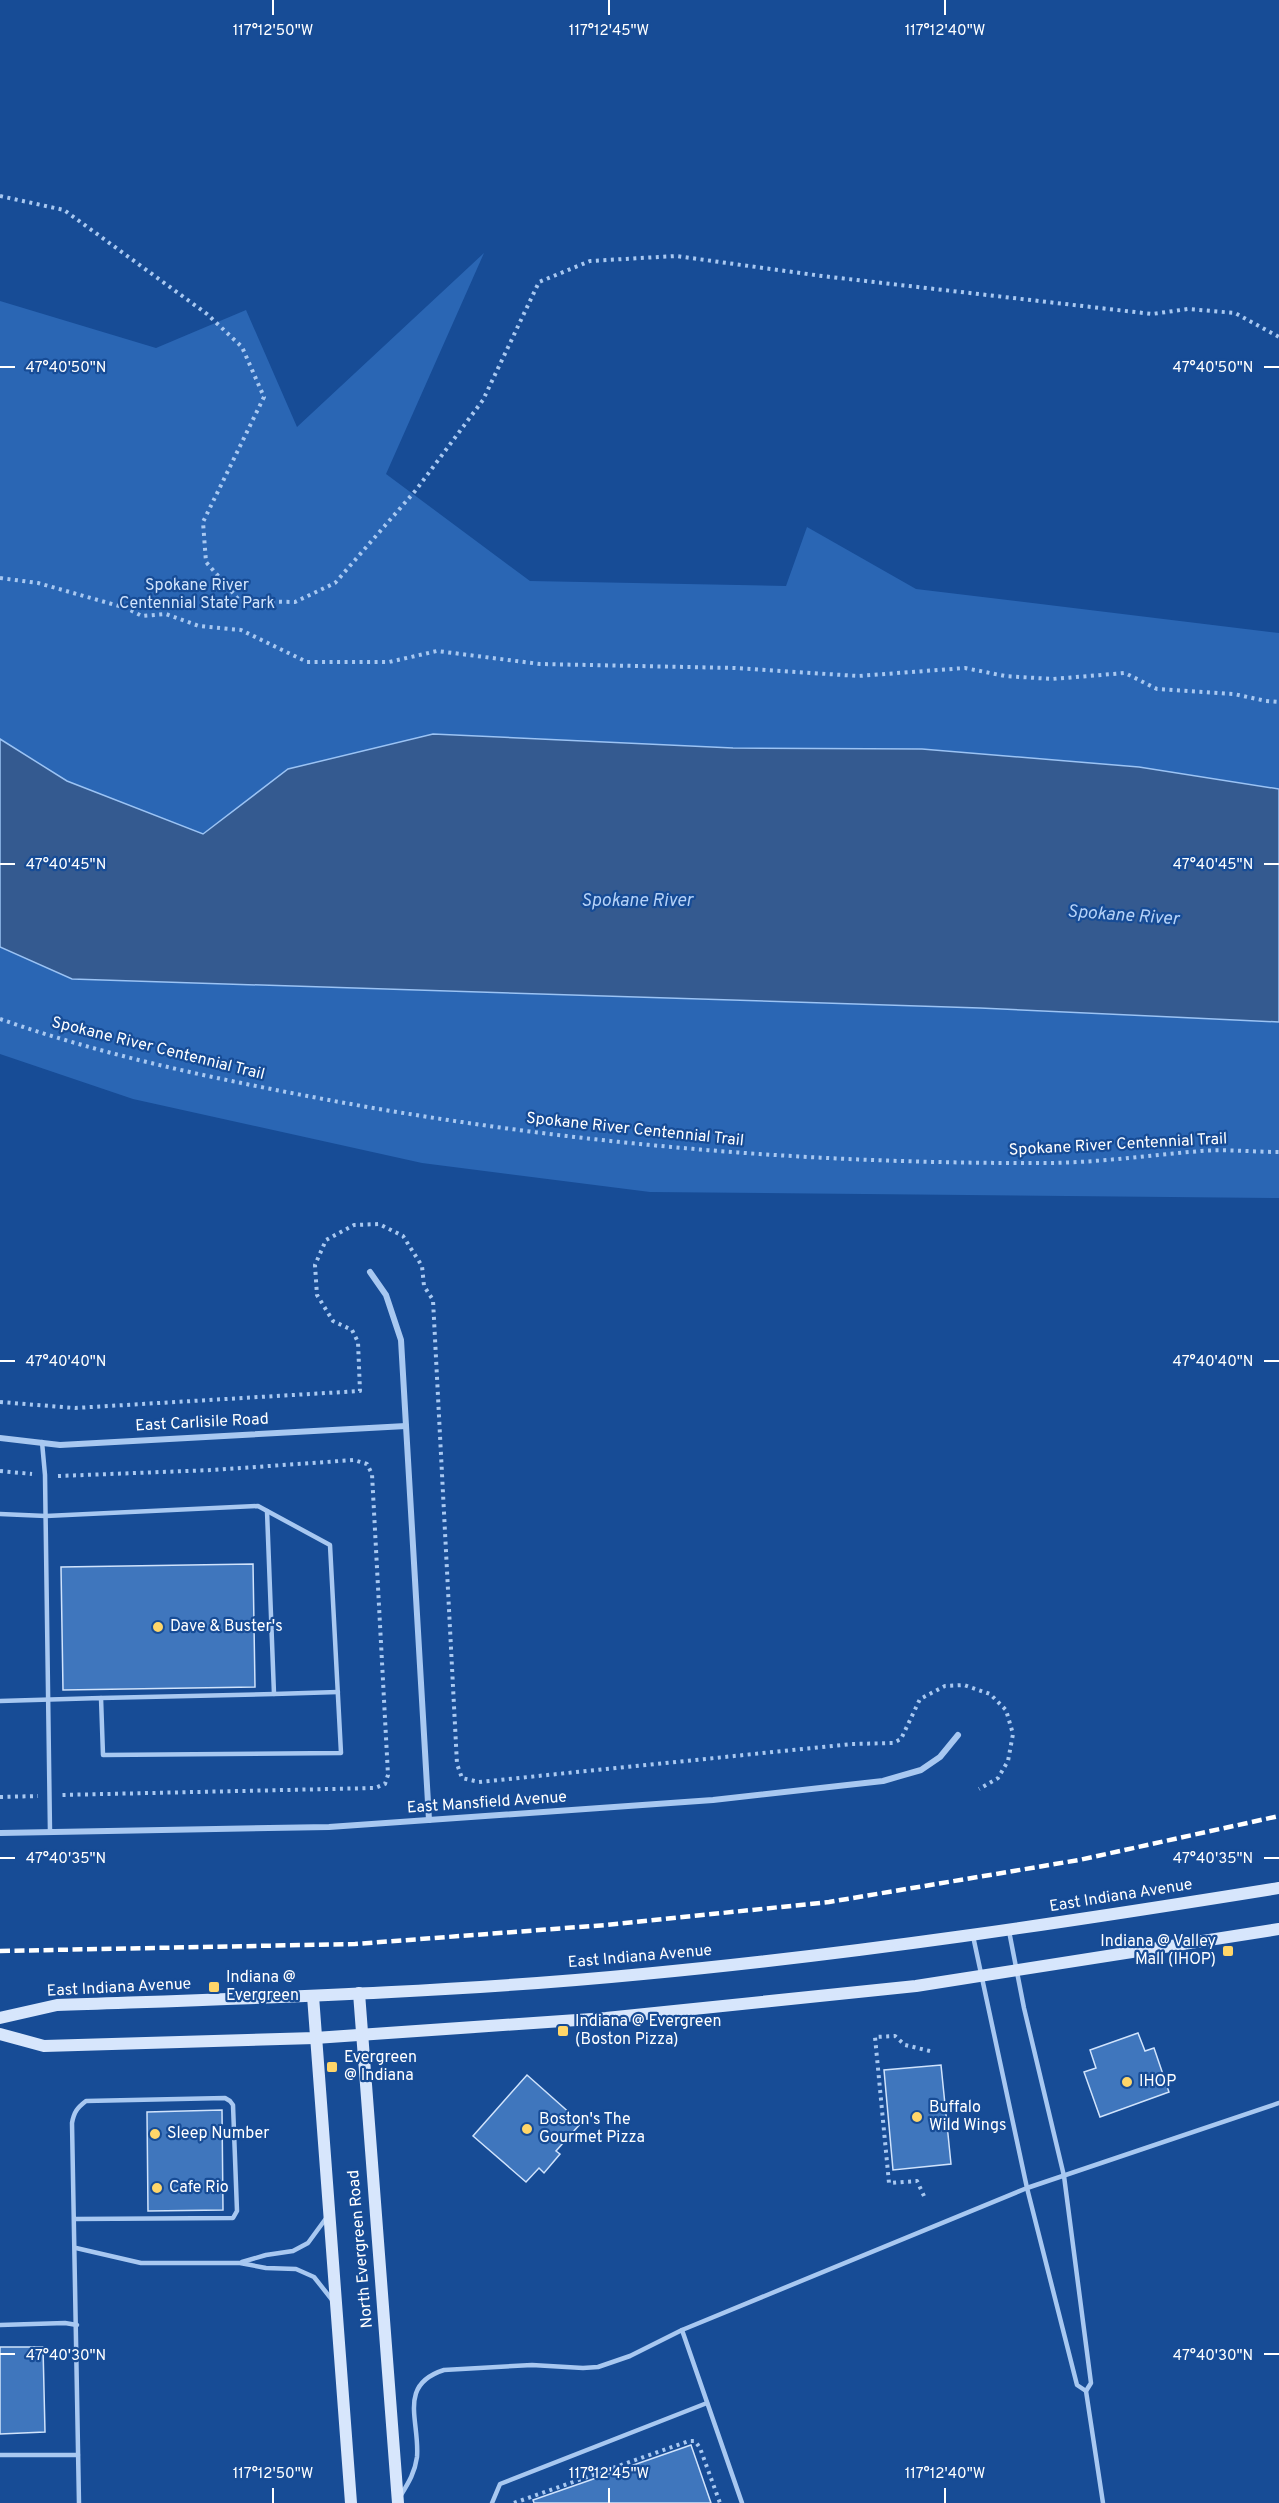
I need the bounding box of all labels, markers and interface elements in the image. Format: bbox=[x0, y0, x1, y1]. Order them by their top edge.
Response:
text: 117°12'50"W bbox=[233, 22, 313, 41]
text: 117°12'45"W bbox=[569, 22, 649, 41]
text: 117°12'40"W bbox=[905, 22, 985, 41]
text: 47°40'50"N bbox=[26, 359, 106, 378]
text: 47°40'50"N bbox=[1173, 359, 1253, 378]
park label: Spokane River Centennial State Park bbox=[119, 576, 275, 614]
text: 47°40'45"N bbox=[26, 856, 106, 875]
text: 47°40'45"N bbox=[1173, 856, 1253, 875]
water label: Spokane River bbox=[581, 890, 695, 913]
water label: Spokane River bbox=[1066, 901, 1182, 932]
street label: Spokane River Centennial Trail bbox=[49, 1013, 267, 1085]
street label: Spokane River Centennial Trail bbox=[525, 1109, 745, 1151]
street label: Spokane River Centennial Trail bbox=[1008, 1129, 1228, 1161]
text: 47°40'40"N bbox=[26, 1353, 106, 1372]
text: 47°40'40"N bbox=[1173, 1353, 1253, 1372]
street label: East Carlisile Road bbox=[135, 1410, 269, 1436]
place label: Dave & Buster's bbox=[170, 1617, 283, 1637]
marker: Dave & Buster's bbox=[151, 1620, 165, 1634]
street label: East Mansfield Avenue bbox=[406, 1787, 568, 1819]
text: 47°40'35"N bbox=[26, 1850, 106, 1869]
text: 47°40'35"N bbox=[1173, 1850, 1253, 1869]
street label: East Indiana Avenue bbox=[1048, 1875, 1194, 1917]
place label: Indiana @ Valley Mall (IHOP) bbox=[1100, 1932, 1216, 1970]
street label: East Indiana Avenue bbox=[567, 1941, 713, 1973]
marker: Indiana @ Valley Mall (IHOP) bbox=[1221, 1944, 1235, 1958]
place label: Indiana @ Evergreen bbox=[226, 1968, 299, 2006]
street label: East Indiana Avenue bbox=[46, 1974, 192, 2002]
marker: Indiana @ Evergreen bbox=[207, 1980, 221, 1994]
place label: Indiana @ Evergreen (Boston Pizza) bbox=[575, 2012, 721, 2050]
marker: Indiana @ Evergreen (Boston Pizza) bbox=[556, 2024, 570, 2038]
place label: Evergreen @ Indiana bbox=[344, 2048, 417, 2086]
marker: Evergreen @ Indiana bbox=[325, 2060, 339, 2074]
place label: IHOP bbox=[1139, 2072, 1176, 2092]
marker: IHOP bbox=[1120, 2075, 1134, 2089]
place label: Buffalo Wild Wings bbox=[929, 2098, 1006, 2136]
place label: Boston's The Gourmet Pizza bbox=[539, 2110, 645, 2148]
marker: Buffalo Wild Wings bbox=[910, 2110, 924, 2124]
marker: Boston's The Gourmet Pizza bbox=[520, 2122, 534, 2136]
place label: Sleep Number bbox=[167, 2124, 269, 2144]
marker: Sleep Number bbox=[148, 2127, 162, 2141]
street label: North Evergreen Road bbox=[344, 2169, 378, 2329]
place label: Cafe Rio bbox=[169, 2178, 229, 2198]
marker: Cafe Rio bbox=[150, 2181, 164, 2195]
text: 47°40'30"N bbox=[26, 2347, 106, 2366]
text: 47°40'30"N bbox=[1173, 2347, 1253, 2366]
text: 117°12'50"W bbox=[233, 2465, 313, 2484]
text: 117°12'45"W bbox=[569, 2465, 649, 2484]
text: 117°12'40"W bbox=[905, 2465, 985, 2484]

